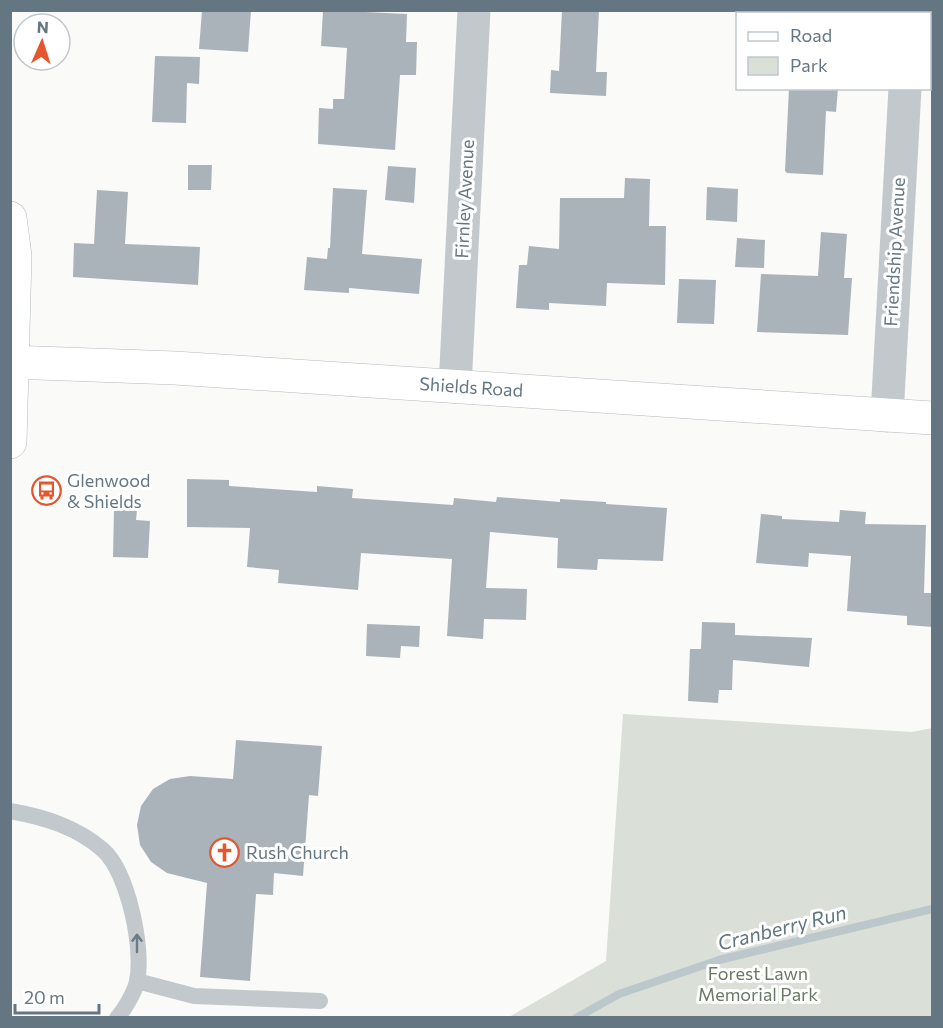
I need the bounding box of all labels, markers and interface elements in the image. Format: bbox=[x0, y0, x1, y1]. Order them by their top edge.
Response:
north arrow bbox=[12, 12, 72, 72]
legend bbox=[736, 12, 931, 90]
text: N bbox=[36, 17, 49, 36]
text: Road bbox=[790, 24, 832, 46]
text: Park bbox=[790, 54, 828, 76]
street label: Firnley Avenue bbox=[450, 139, 478, 259]
street label: Friendship Avenue bbox=[879, 177, 909, 327]
street label: Shields Road bbox=[419, 372, 524, 401]
place label: Glenwood & Shields bbox=[67, 469, 150, 512]
bus stop icon: Glenwood & Shields bbox=[30, 475, 62, 507]
church icon: Rush Church bbox=[209, 837, 241, 869]
place label: Rush Church bbox=[246, 841, 349, 863]
water label: Cranberry Run bbox=[715, 899, 849, 955]
one-way arrow bbox=[131, 934, 143, 954]
park label: Forest Lawn Memorial Park bbox=[698, 962, 818, 1005]
scale bar bbox=[15, 977, 99, 1015]
text: 20 m bbox=[24, 986, 65, 1008]

